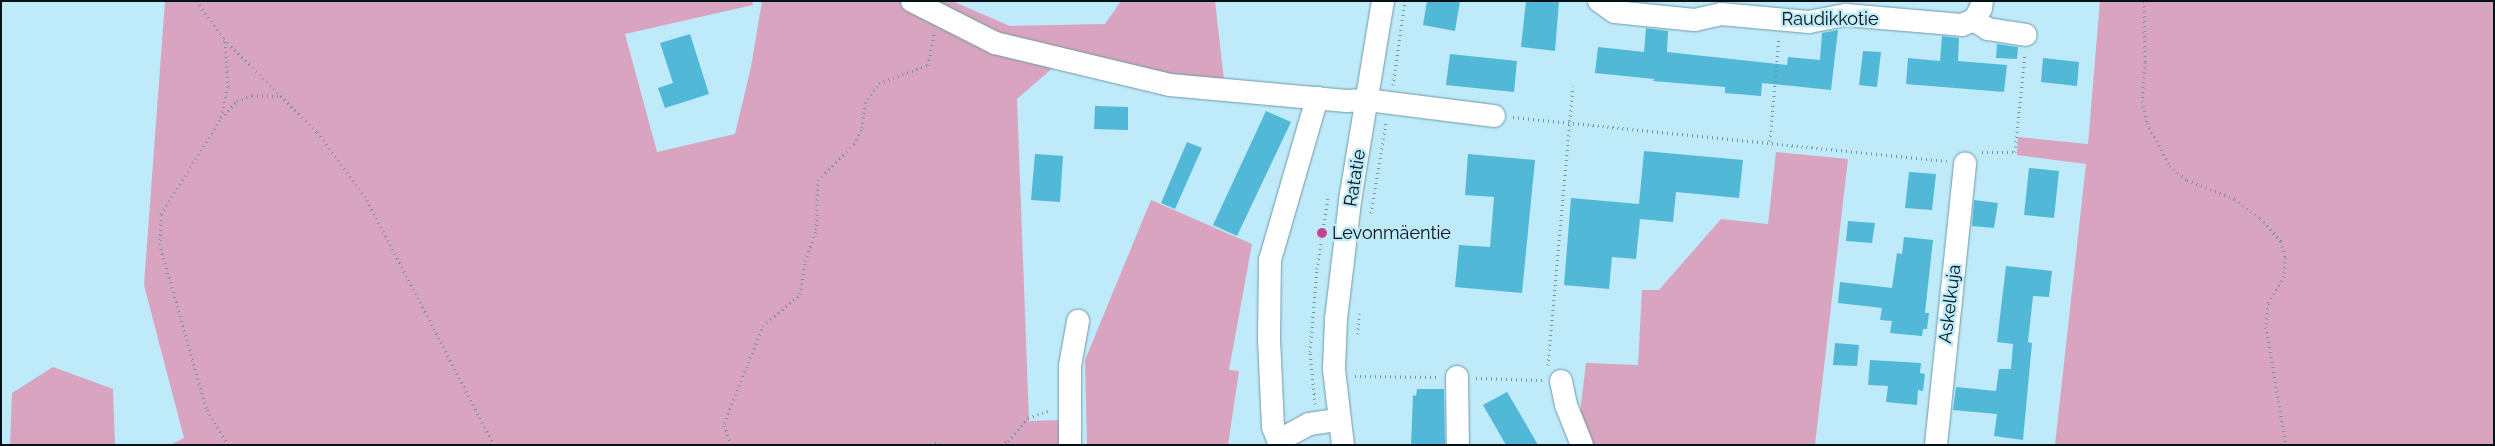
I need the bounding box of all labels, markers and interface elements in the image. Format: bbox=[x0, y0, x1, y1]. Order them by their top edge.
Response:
street label: Raudikkotie bbox=[1782, 8, 1878, 30]
street label: Ratatie bbox=[1340, 148, 1370, 208]
place label: Levonmäentie bbox=[1332, 222, 1451, 244]
marker: Levonmäentie bbox=[1316, 227, 1328, 239]
street label: Askelkuja bbox=[1934, 263, 1966, 345]

